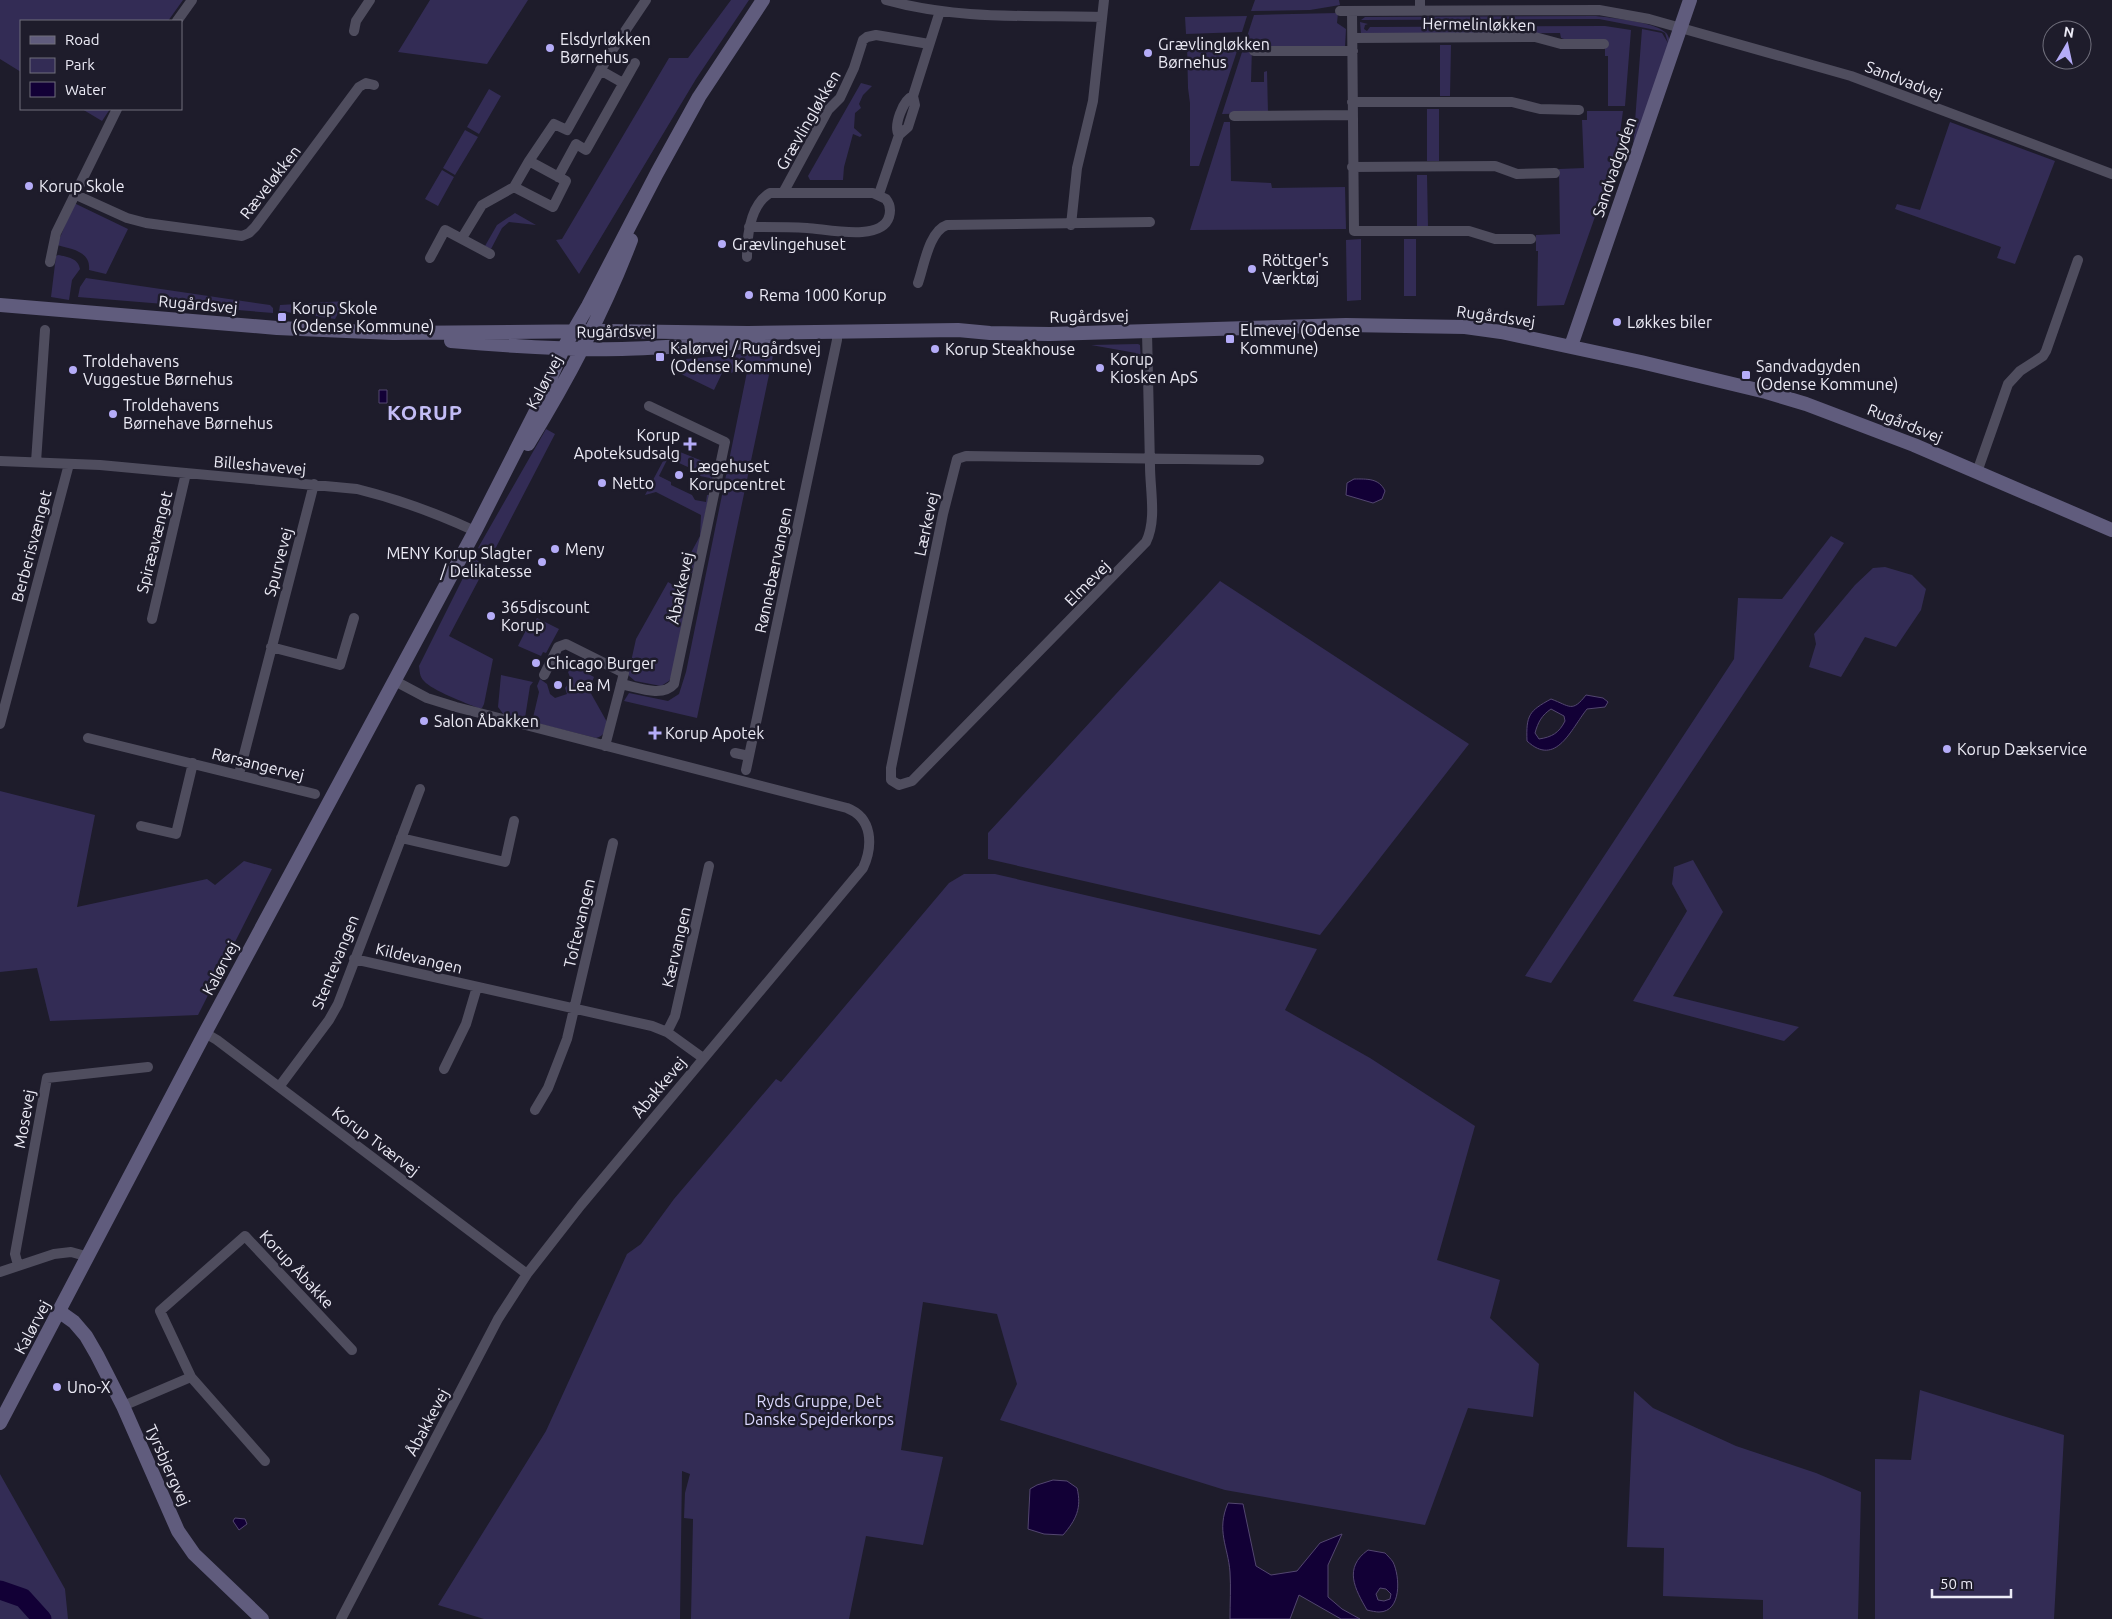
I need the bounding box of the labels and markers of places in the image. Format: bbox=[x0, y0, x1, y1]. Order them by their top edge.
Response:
place label: Elsdyrløkken Børnehus bbox=[560, 30, 651, 66]
place label: Grævlingløkken Børnehus bbox=[1158, 35, 1270, 71]
marker: Elsdyrløkken Børnehus bbox=[544, 42, 556, 54]
marker: Grævlingløkken Børnehus bbox=[1142, 47, 1154, 59]
place label: Korup Skole bbox=[39, 177, 125, 195]
marker: Korup Skole bbox=[23, 180, 35, 192]
place label: Grævlingehuset bbox=[732, 235, 846, 253]
marker: Grævlingehuset bbox=[716, 238, 728, 250]
place label: Röttger's Værktøj bbox=[1262, 251, 1329, 287]
marker: Röttger's Værktøj bbox=[1246, 263, 1258, 275]
place label: Rema 1000 Korup bbox=[759, 286, 887, 304]
marker: Rema 1000 Korup bbox=[743, 289, 755, 301]
place label: Korup Skole (Odense Kommune) bbox=[292, 299, 434, 336]
marker: Korup Skole (Odense Kommune) bbox=[276, 311, 288, 323]
place label: Løkkes biler bbox=[1627, 313, 1712, 331]
marker: Løkkes biler bbox=[1611, 316, 1623, 328]
place label: Elmevej (Odense Kommune) bbox=[1240, 321, 1360, 358]
marker: Elmevej (Odense Kommune) bbox=[1224, 333, 1236, 345]
place label: Kalørvej / Rugårdsvej (Odense Kommune) bbox=[670, 339, 821, 376]
place label: Korup Steakhouse bbox=[945, 340, 1075, 358]
marker: Korup Steakhouse bbox=[929, 343, 941, 355]
place label: Korup Kiosken ApS bbox=[1110, 350, 1198, 386]
marker: Kalørvej / Rugårdsvej (Odense Kommune) bbox=[654, 351, 666, 363]
place label: Troldehavens Vuggestue Børnehus bbox=[83, 352, 233, 388]
place label: Sandvadgyden (Odense Kommune) bbox=[1756, 357, 1898, 394]
marker: Korup Kiosken ApS bbox=[1094, 362, 1106, 374]
marker: Troldehavens Vuggestue Børnehus bbox=[67, 364, 79, 376]
marker: Sandvadgyden (Odense Kommune) bbox=[1740, 369, 1752, 381]
place label: Troldehavens Børnehave Børnehus bbox=[123, 396, 273, 432]
marker: Troldehavens Børnehave Børnehus bbox=[107, 408, 119, 420]
place label: Korup Apoteksudsalg bbox=[574, 426, 680, 462]
marker: Korup Apoteksudsalg bbox=[684, 438, 696, 450]
place label: Lægehuset Korupcentret bbox=[689, 457, 786, 493]
marker: Lægehuset Korupcentret bbox=[673, 469, 685, 481]
place label: Netto bbox=[612, 474, 654, 492]
marker: Netto bbox=[596, 477, 608, 489]
place label: Meny bbox=[565, 540, 605, 558]
marker: Meny bbox=[549, 543, 561, 555]
place label: MENY Korup Slagter / Delikatesse bbox=[386, 544, 532, 580]
marker: MENY Korup Slagter / Delikatesse bbox=[536, 556, 548, 568]
place label: 365discount Korup bbox=[501, 598, 590, 634]
marker: 365discount Korup bbox=[485, 610, 497, 622]
place label: Chicago Burger bbox=[546, 654, 656, 672]
marker: Chicago Burger bbox=[530, 657, 542, 669]
place label: Lea M bbox=[568, 676, 611, 694]
marker: Lea M bbox=[552, 679, 564, 691]
place label: Salon Åbakken bbox=[434, 712, 539, 730]
marker: Salon Åbakken bbox=[418, 715, 430, 727]
place label: Korup Apotek bbox=[665, 724, 764, 742]
marker: Korup Apotek bbox=[649, 727, 661, 739]
place label: Korup Dækservice bbox=[1957, 740, 2087, 758]
marker: Korup Dækservice bbox=[1941, 743, 1953, 755]
place label: Uno-X bbox=[67, 1378, 111, 1396]
marker: Uno-X bbox=[51, 1381, 63, 1393]

